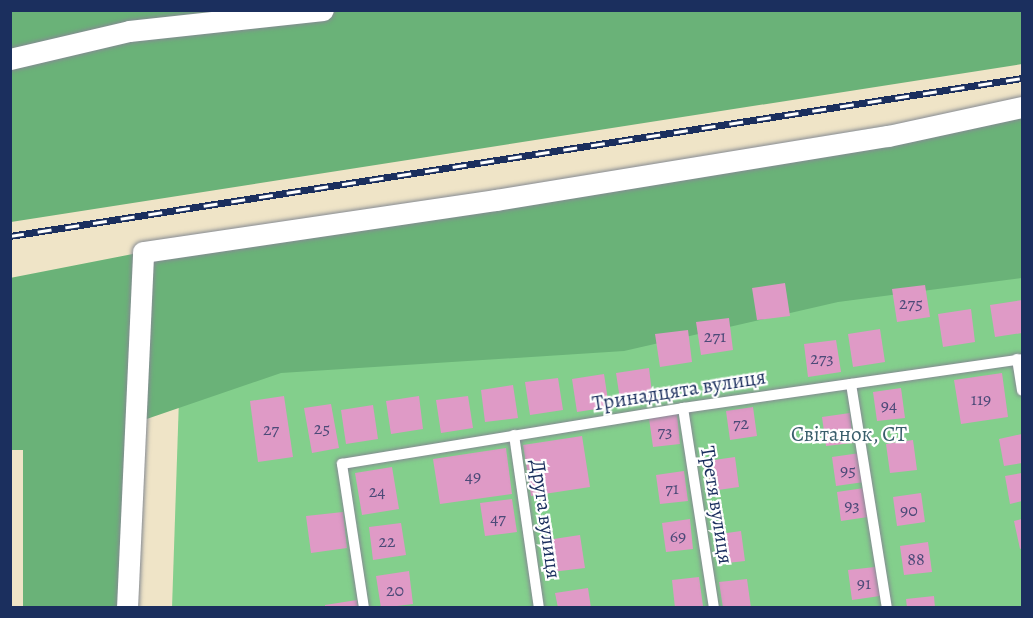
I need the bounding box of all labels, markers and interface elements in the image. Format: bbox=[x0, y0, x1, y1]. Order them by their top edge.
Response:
house number: 275 bbox=[899, 292, 923, 314]
house number: 271 bbox=[704, 325, 726, 347]
house number: 273 bbox=[810, 347, 834, 369]
street label: Тринадцята вулиця bbox=[590, 364, 768, 416]
house number: 119 bbox=[971, 388, 991, 410]
house number: 94 bbox=[881, 394, 897, 416]
house number: 72 bbox=[733, 412, 749, 434]
house number: 25 bbox=[314, 417, 330, 439]
house number: 27 bbox=[263, 418, 279, 440]
house number: 73 bbox=[657, 420, 673, 442]
park label: Світанок, СТ bbox=[791, 421, 907, 447]
street label: Третя вулиця bbox=[695, 444, 739, 566]
street label: Друга вулиця bbox=[525, 458, 567, 580]
house number: 95 bbox=[840, 459, 856, 481]
house number: 49 bbox=[465, 465, 481, 487]
house number: 71 bbox=[665, 477, 679, 499]
house number: 24 bbox=[369, 480, 385, 502]
house number: 93 bbox=[844, 494, 860, 516]
house number: 90 bbox=[900, 499, 918, 521]
house number: 47 bbox=[490, 507, 506, 529]
house number: 69 bbox=[670, 525, 686, 547]
house number: 22 bbox=[378, 530, 396, 552]
house number: 88 bbox=[907, 548, 925, 570]
house number: 91 bbox=[857, 572, 871, 594]
house number: 20 bbox=[386, 579, 404, 601]

